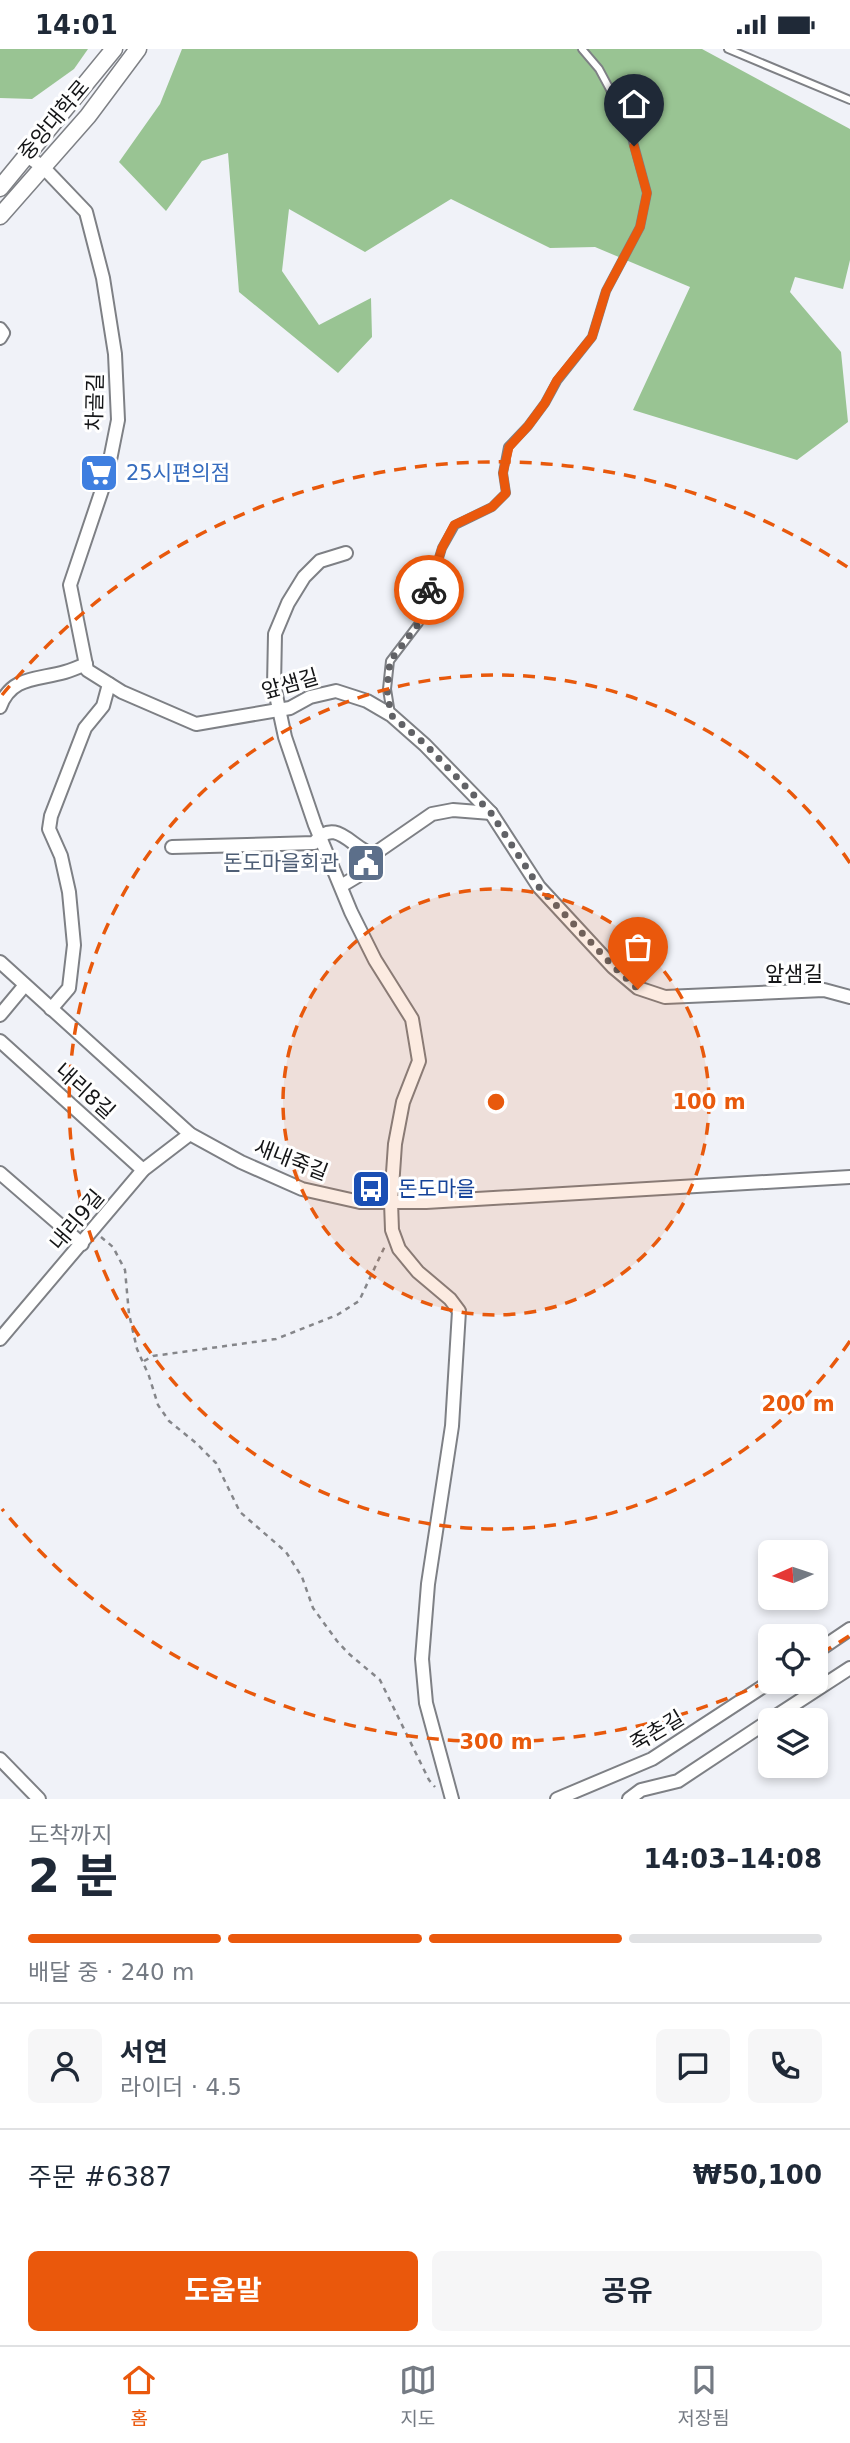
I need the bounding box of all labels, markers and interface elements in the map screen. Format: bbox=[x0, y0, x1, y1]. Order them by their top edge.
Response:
text: 14:01 bbox=[35, 10, 118, 40]
pin bbox=[604, 74, 664, 146]
street label: 중앙대학로 bbox=[14, 75, 94, 165]
icon: home bbox=[615, 85, 653, 123]
street label: 차골길 bbox=[82, 373, 108, 431]
supermarket icon: 25시편의점 bbox=[78, 452, 120, 494]
place label: 25시편의점 bbox=[126, 461, 230, 485]
courier bbox=[394, 555, 464, 625]
icon: bike bbox=[410, 571, 448, 609]
street label: 앞샘길 bbox=[259, 664, 321, 704]
public building icon: 돈도마을회관 bbox=[345, 842, 387, 884]
place label: 돈도마을회관 bbox=[223, 851, 339, 875]
pin bbox=[608, 917, 668, 989]
icon: bag bbox=[619, 928, 657, 966]
street label: 앞샘길 bbox=[765, 962, 823, 986]
street label: 내리8길 bbox=[50, 1058, 120, 1124]
centre of rings bbox=[484, 1090, 508, 1114]
text: 100 m bbox=[672, 1090, 746, 1114]
street label: 새내죽길 bbox=[251, 1135, 331, 1185]
bus stop icon: 돈도마을 bbox=[350, 1168, 392, 1210]
place label: 돈도마을 bbox=[398, 1177, 475, 1201]
street label: 내리9길 bbox=[45, 1185, 109, 1255]
text: 200 m bbox=[761, 1392, 835, 1416]
north arrow bbox=[758, 1540, 828, 1610]
map controls bbox=[758, 1540, 828, 1778]
button: locate bbox=[758, 1624, 828, 1694]
street label: 죽촌길 bbox=[626, 1706, 688, 1756]
button: layers bbox=[758, 1708, 828, 1778]
text: 300 m bbox=[459, 1730, 533, 1754]
text: 도착까지 bbox=[28, 1822, 113, 1848]
text: 14:03–14:08 bbox=[643, 1844, 822, 1874]
text: 2 분 bbox=[28, 1849, 118, 1903]
text: 배달 중 · 240 m bbox=[28, 1959, 194, 1985]
button: person bbox=[28, 2029, 102, 2103]
button: chat bbox=[656, 2029, 730, 2103]
button: phone bbox=[748, 2029, 822, 2103]
text: 서연 bbox=[120, 2037, 168, 2067]
text: 라이더 · 4.5 bbox=[120, 2074, 242, 2100]
text: ₩50,100 bbox=[693, 2160, 822, 2190]
text: 주문 #6387 bbox=[28, 2162, 172, 2192]
button: 도움말 bbox=[28, 2251, 418, 2331]
button: 공유 bbox=[432, 2251, 822, 2331]
tab: 홈 bbox=[120, 2361, 158, 2430]
tab: 지도 bbox=[399, 2361, 437, 2430]
tab: 저장됨 bbox=[677, 2361, 730, 2430]

